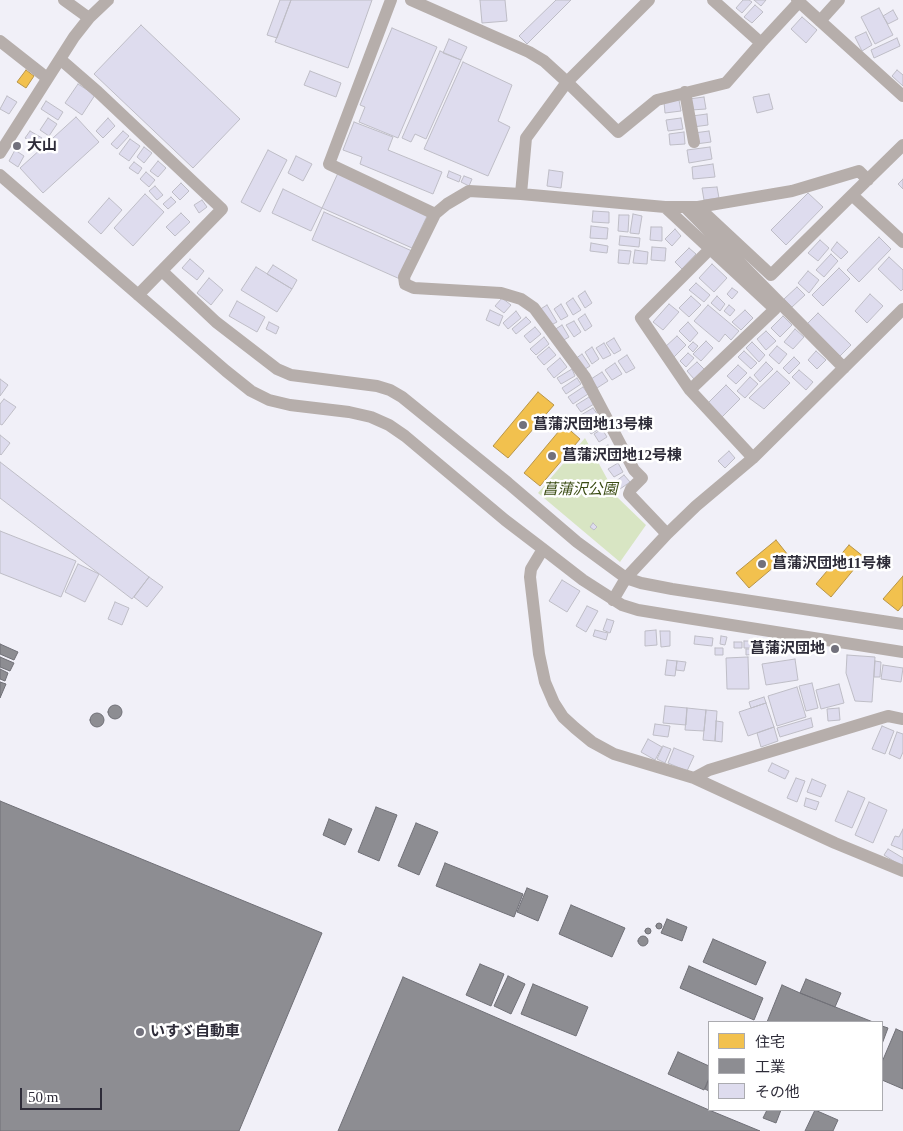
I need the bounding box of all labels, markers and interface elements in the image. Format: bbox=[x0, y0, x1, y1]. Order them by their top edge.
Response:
place label: 大山 bbox=[27, 137, 57, 155]
marker: 大山 bbox=[11, 140, 23, 152]
place label: 菖蒲沢団地13号棟 bbox=[533, 416, 653, 434]
marker: 菖蒲沢団地13号棟 bbox=[517, 419, 529, 431]
place label: 菖蒲沢団地12号棟 bbox=[562, 447, 682, 465]
marker: 菖蒲沢団地12号棟 bbox=[546, 450, 558, 462]
park label: 菖蒲沢公園 bbox=[543, 481, 617, 499]
place label: 菖蒲沢団地11号棟 bbox=[772, 555, 891, 573]
marker: 菖蒲沢団地11号棟 bbox=[756, 558, 768, 570]
place label: 菖蒲沢団地 bbox=[750, 640, 825, 658]
marker: 菖蒲沢団地 bbox=[829, 643, 841, 655]
legend bbox=[708, 1021, 883, 1111]
place label: いすゞ自動車 bbox=[150, 1023, 240, 1041]
marker: いすゞ自動車 bbox=[134, 1026, 146, 1038]
text: 住宅 bbox=[755, 1034, 785, 1050]
text: 工業 bbox=[755, 1059, 785, 1075]
scale bar bbox=[22, 1078, 105, 1110]
text: その他 bbox=[755, 1084, 800, 1100]
text: 50 m bbox=[28, 1089, 58, 1105]

